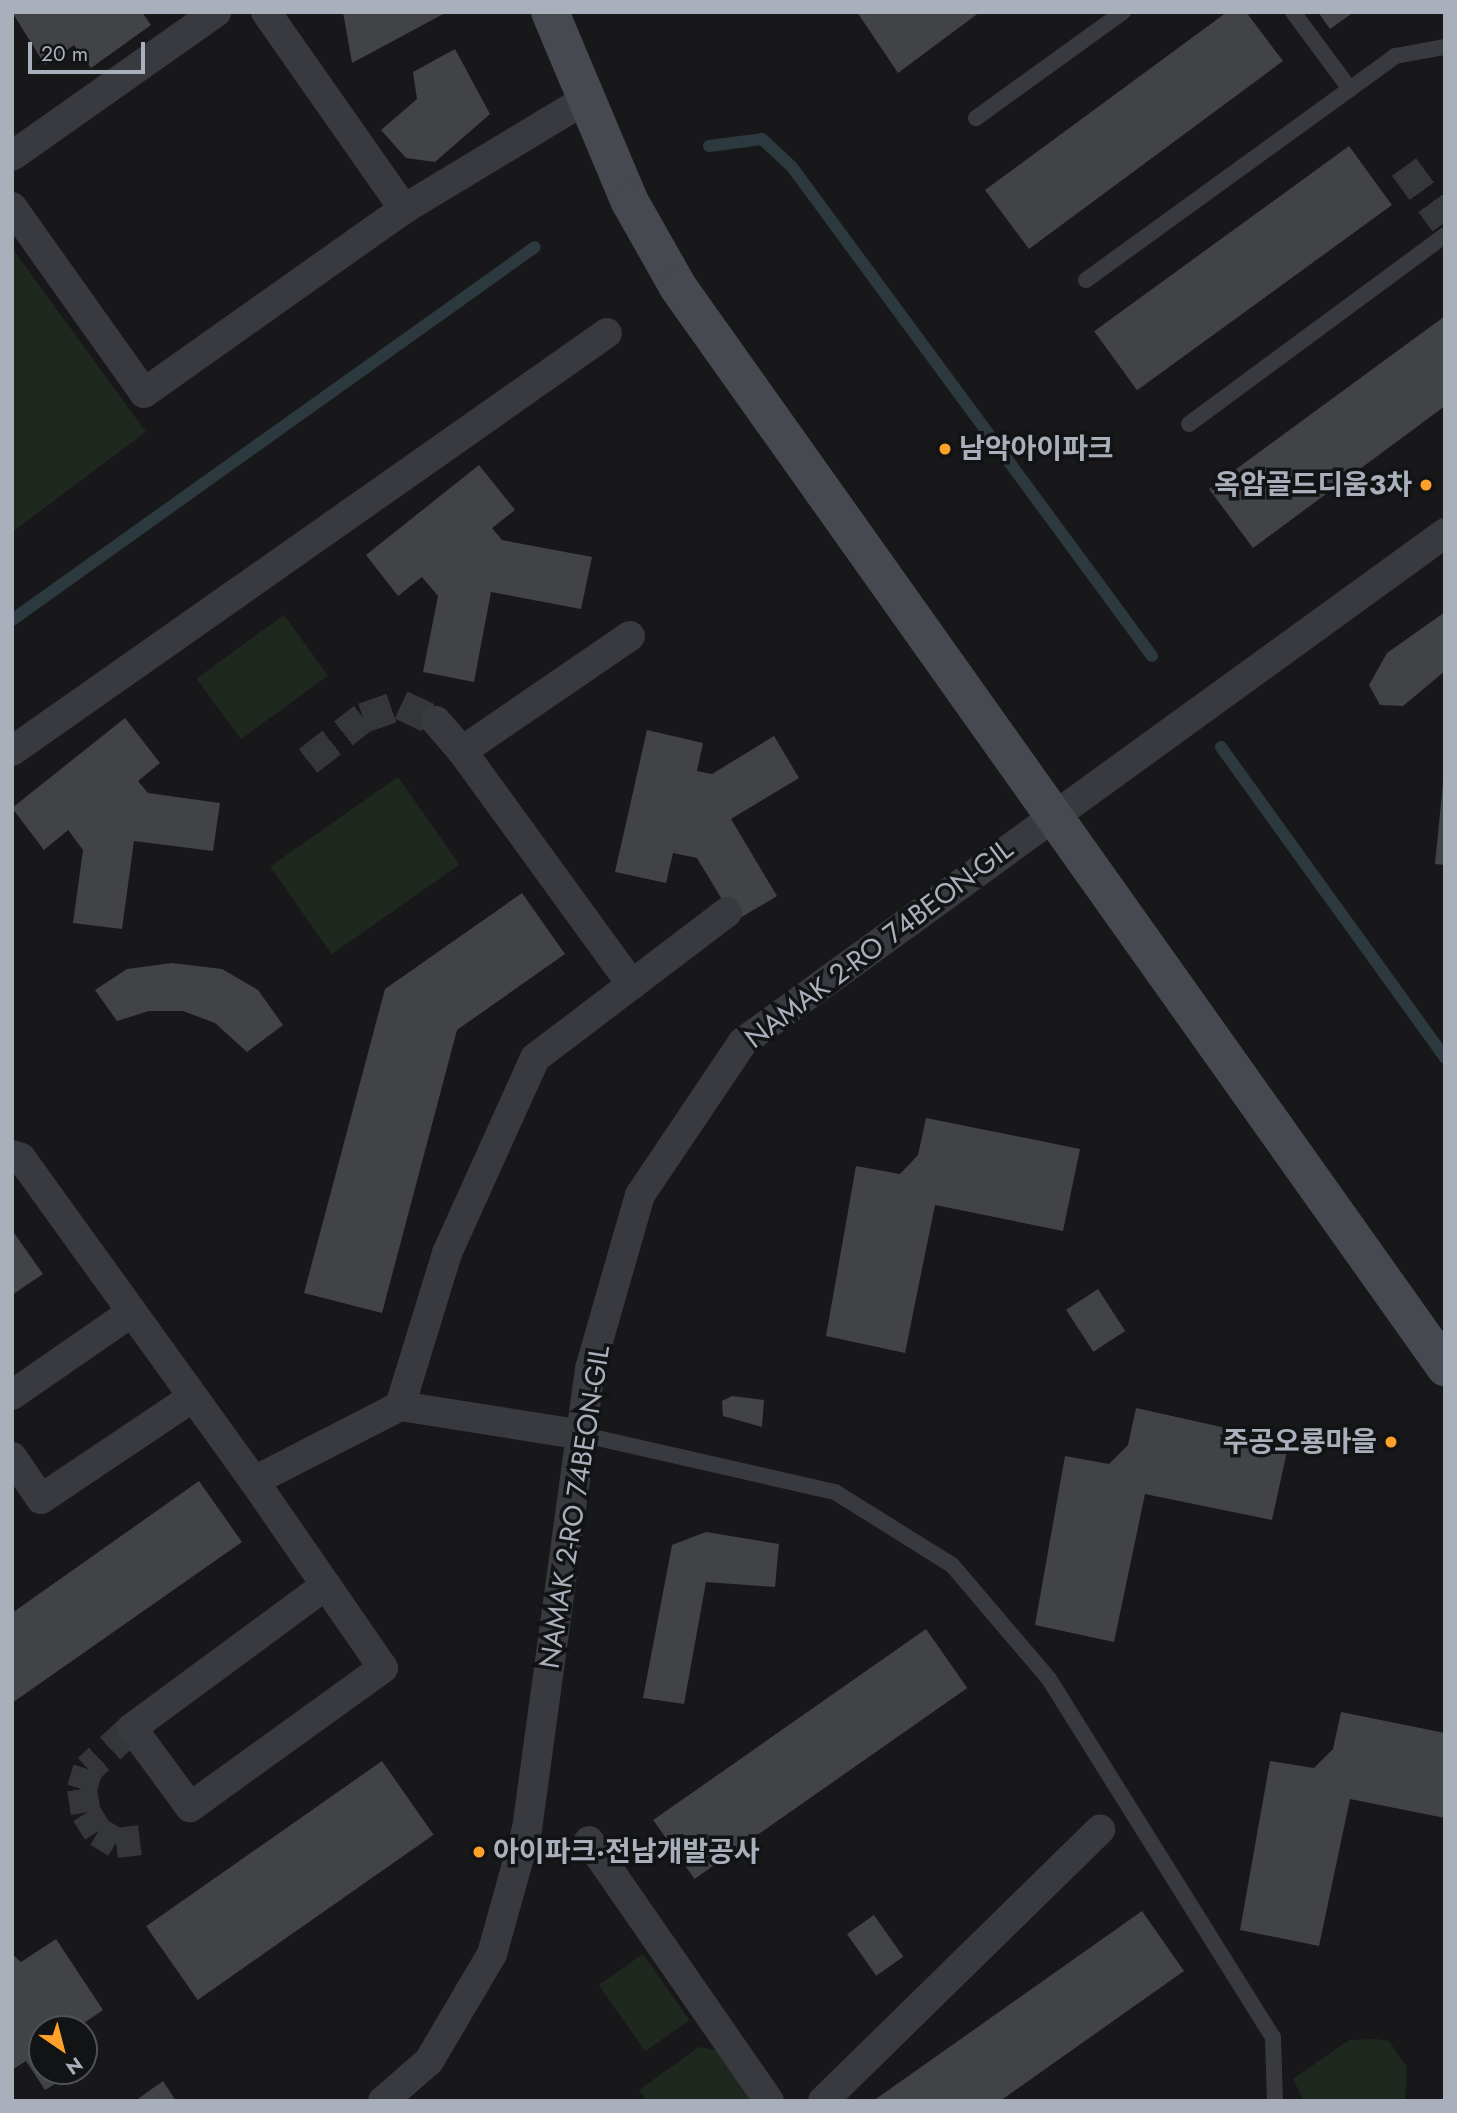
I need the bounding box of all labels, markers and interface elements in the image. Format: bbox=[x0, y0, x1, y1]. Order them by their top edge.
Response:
scale bar bbox=[32, 28, 149, 72]
text: 20 m bbox=[41, 39, 88, 69]
place label: 남악아이파크 bbox=[959, 432, 1114, 466]
marker: 남악아이파크 bbox=[937, 441, 953, 457]
place label: 옥암골드디움3차 bbox=[1214, 468, 1412, 502]
marker: 옥암골드디움3차 bbox=[1418, 477, 1434, 493]
street label: NAMAK 2-RO 74BEON-GIL bbox=[739, 832, 1019, 1056]
street label: NAMAK 2-RO 74BEON-GIL bbox=[533, 1343, 617, 1671]
place label: 주공오룡마을 bbox=[1222, 1425, 1377, 1459]
marker: 주공오룡마을 bbox=[1383, 1434, 1399, 1450]
place label: 아이파크·전남개발공사 bbox=[493, 1835, 760, 1869]
marker: 아이파크·전남개발공사 bbox=[471, 1844, 487, 1860]
north arrow bbox=[28, 2015, 98, 2085]
text: N bbox=[60, 2051, 88, 2081]

